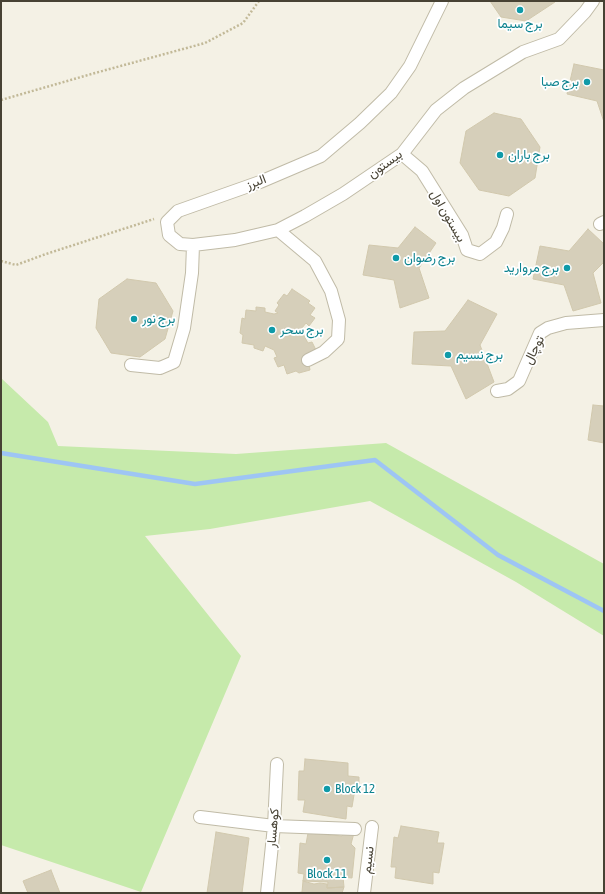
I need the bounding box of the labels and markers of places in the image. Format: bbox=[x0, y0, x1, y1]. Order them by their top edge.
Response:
marker: برج سیما bbox=[515, 5, 525, 15]
place label: برج سیما bbox=[497, 16, 543, 32]
place label: برج صبا bbox=[541, 74, 579, 90]
marker: برج صبا bbox=[582, 77, 592, 87]
place label: برج باران bbox=[508, 147, 550, 163]
marker: برج باران bbox=[495, 150, 505, 160]
place label: برج رضوان bbox=[404, 250, 455, 266]
marker: برج رضوان bbox=[391, 253, 401, 263]
place label: برج مروارید bbox=[504, 260, 559, 276]
marker: برج مروارید bbox=[562, 263, 572, 273]
place label: برج نور bbox=[142, 311, 175, 327]
marker: برج نور bbox=[129, 314, 139, 324]
place label: برج سحر bbox=[280, 322, 323, 338]
marker: برج سحر bbox=[267, 325, 277, 335]
place label: برج نسیم bbox=[456, 347, 503, 363]
marker: برج نسیم bbox=[443, 350, 453, 360]
place label: Block 12 bbox=[335, 781, 375, 797]
marker: Block 12 bbox=[322, 784, 332, 794]
marker: Block 11 bbox=[322, 855, 332, 865]
place label: Block 11 bbox=[307, 866, 347, 882]

